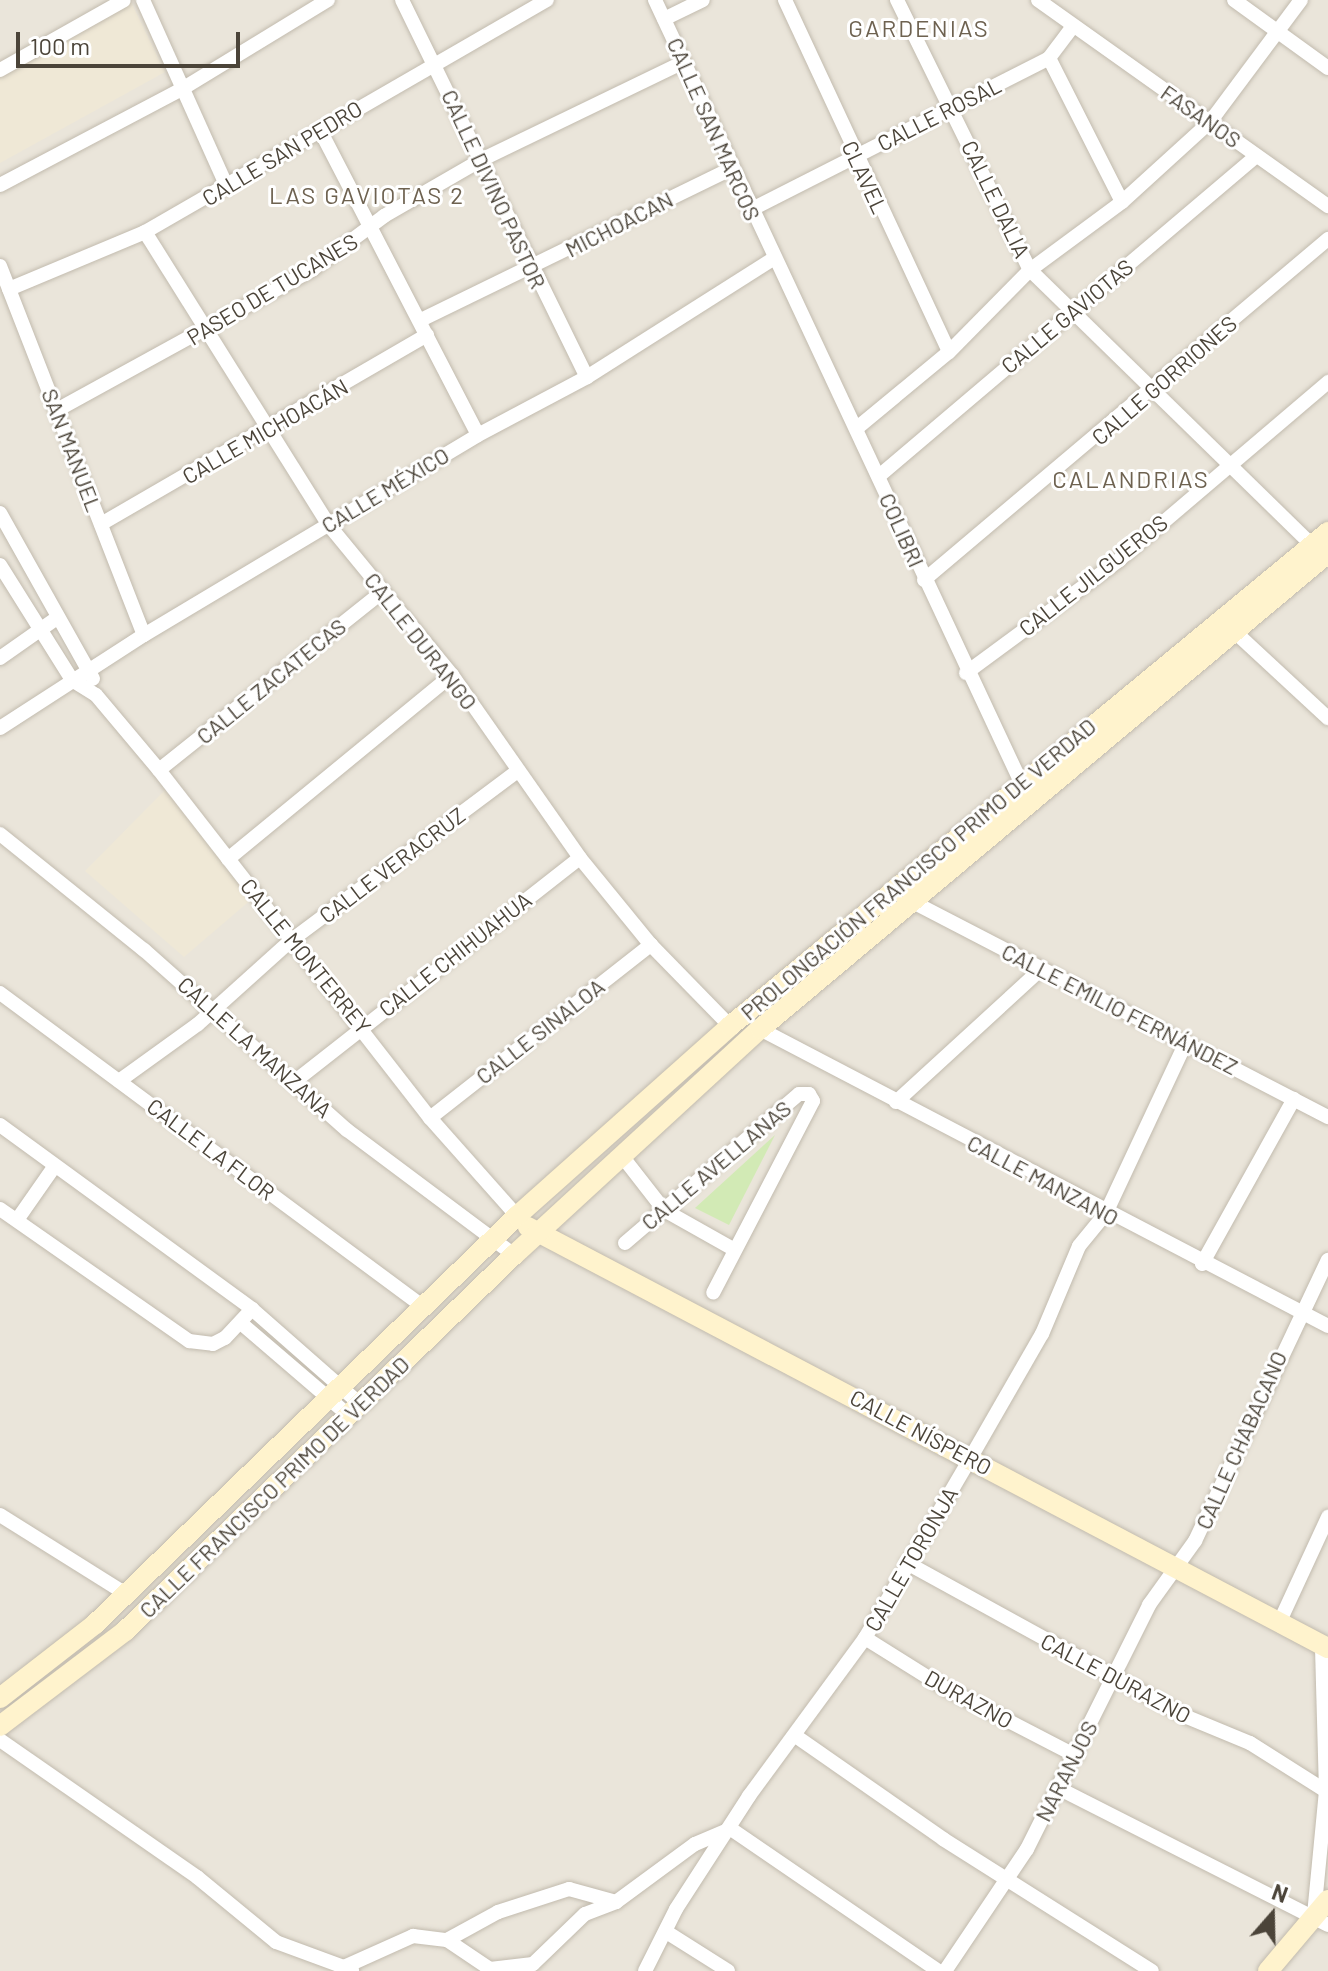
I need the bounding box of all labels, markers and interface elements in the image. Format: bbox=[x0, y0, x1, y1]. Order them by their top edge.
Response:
district label: GARDENIAS bbox=[848, 14, 990, 42]
scale bar bbox=[20, 16, 244, 66]
text: 100 m bbox=[30, 31, 90, 60]
street label: CALLE SAN MARCOS bbox=[662, 34, 766, 224]
street label: CALLE ROSAL bbox=[873, 72, 1005, 156]
street label: FASANOS bbox=[1156, 79, 1246, 153]
street label: CALLE DIVINO PASTOR bbox=[436, 85, 552, 293]
street label: CALLE SAN PEDRO bbox=[197, 95, 367, 211]
street label: CLAVEL bbox=[837, 136, 893, 218]
street label: CALLE DALIA bbox=[956, 136, 1036, 262]
district label: LAS GAVIOTAS 2 bbox=[269, 181, 465, 209]
street label: MICHOACAN bbox=[561, 186, 677, 262]
street label: PASEO DE TUCANES bbox=[182, 228, 362, 350]
street label: CALLE GAVIOTAS bbox=[996, 253, 1138, 379]
street label: CALLE GORRIONES bbox=[1086, 310, 1242, 450]
street label: CALLE MICHOACÁN bbox=[177, 373, 353, 489]
street label: SAN MANUEL bbox=[36, 385, 108, 515]
street label: CALLE MÉXICO bbox=[316, 442, 454, 538]
district label: CALANDRIAS bbox=[1052, 465, 1210, 493]
street label: COLIBRI bbox=[874, 489, 930, 571]
street label: CALLE JILGUEROS bbox=[1013, 509, 1173, 641]
street label: CALLE DURANGO bbox=[359, 567, 483, 715]
street label: CALLE ZACATECAS bbox=[191, 613, 351, 749]
street label: PROLONGACIÓN FRANCISCO PRIMO DE VERDAD bbox=[735, 713, 1101, 1025]
street label: CALLE VERACRUZ bbox=[314, 802, 470, 928]
street label: CALLE MONTERREY bbox=[235, 873, 377, 1039]
street label: CALLE CHIHUAHUA bbox=[373, 886, 537, 1022]
street label: CALLE EMILIO FERNÁNDEZ bbox=[998, 938, 1242, 1080]
street label: CALLE LA MANZANA bbox=[173, 971, 337, 1123]
street label: CALLE SINALOA bbox=[471, 973, 609, 1089]
street label: CALLE LA FLOR bbox=[142, 1093, 280, 1205]
street label: CALLE AVELLANAS bbox=[636, 1095, 796, 1235]
street label: CALLE MANZANO bbox=[963, 1129, 1123, 1231]
street label: CALLE CHABACANO bbox=[1190, 1347, 1292, 1533]
street label: CALLE FRANCISCO PRIMO DE VERDAD bbox=[134, 1351, 414, 1623]
street label: CALLE NÍSPERO bbox=[846, 1384, 996, 1480]
street label: CALLE TORONJA bbox=[859, 1482, 963, 1636]
street label: CALLE DURAZNO bbox=[1037, 1627, 1195, 1729]
street label: DURAZNO bbox=[920, 1664, 1018, 1734]
street label: NARANJOS bbox=[1029, 1716, 1103, 1826]
north arrow bbox=[1232, 1875, 1312, 1955]
text: N bbox=[1269, 1878, 1292, 1907]

